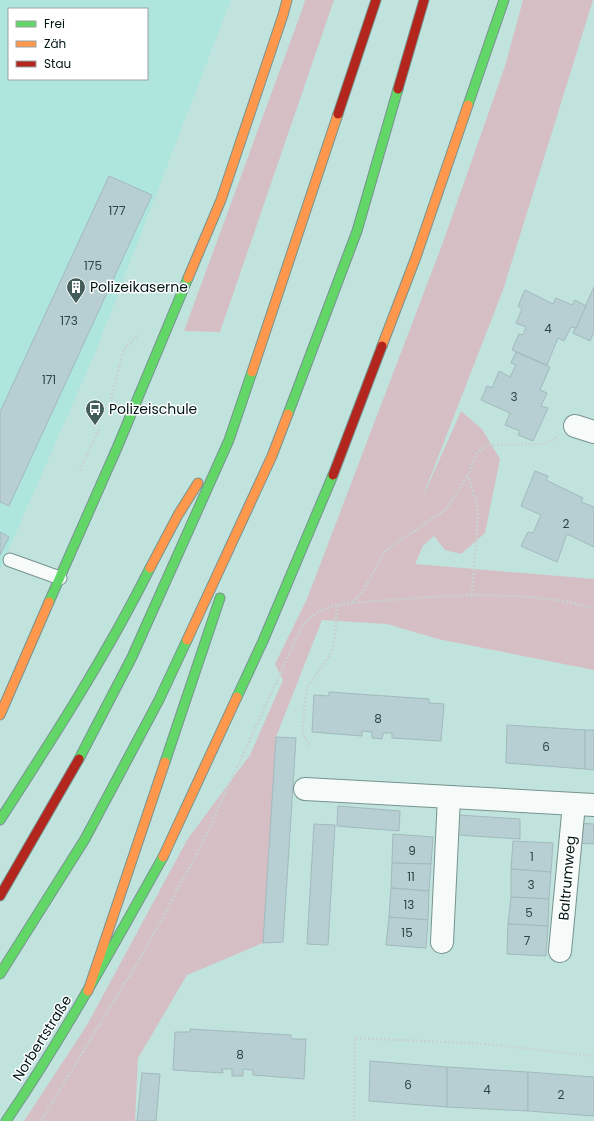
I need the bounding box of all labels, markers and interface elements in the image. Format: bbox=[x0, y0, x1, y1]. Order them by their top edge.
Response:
legend bbox=[8, 8, 148, 80]
text: Frei bbox=[44, 15, 65, 32]
text: Zäh bbox=[44, 35, 66, 52]
text: Stau bbox=[44, 55, 71, 72]
house number: 177 bbox=[109, 202, 126, 219]
house number: 175 bbox=[84, 257, 102, 274]
building icon: Polizeikaserne bbox=[65, 276, 87, 304]
place label: Polizeikaserne bbox=[90, 277, 188, 297]
house number: 173 bbox=[60, 312, 78, 329]
house number: 4 bbox=[544, 320, 552, 337]
house number: 171 bbox=[42, 371, 56, 388]
house number: 3 bbox=[510, 388, 518, 405]
bus stop icon: Polizeischule bbox=[84, 398, 106, 426]
place label: Polizeischule bbox=[109, 399, 198, 419]
house number: 2 bbox=[563, 515, 570, 532]
house number: 8 bbox=[374, 710, 382, 727]
house number: 6 bbox=[542, 738, 550, 755]
street label: Baltrumweg bbox=[553, 835, 581, 921]
house number: 9 bbox=[408, 842, 416, 859]
house number: 1 bbox=[530, 848, 534, 865]
house number: 11 bbox=[407, 868, 415, 885]
house number: 3 bbox=[527, 876, 535, 893]
house number: 13 bbox=[404, 896, 414, 913]
house number: 5 bbox=[525, 904, 533, 921]
house number: 15 bbox=[401, 924, 413, 941]
house number: 7 bbox=[524, 932, 531, 949]
street label: Norbertstraße bbox=[8, 991, 77, 1085]
house number: 8 bbox=[236, 1046, 244, 1063]
house number: 6 bbox=[404, 1076, 412, 1093]
house number: 4 bbox=[483, 1081, 491, 1098]
house number: 2 bbox=[558, 1086, 565, 1103]

